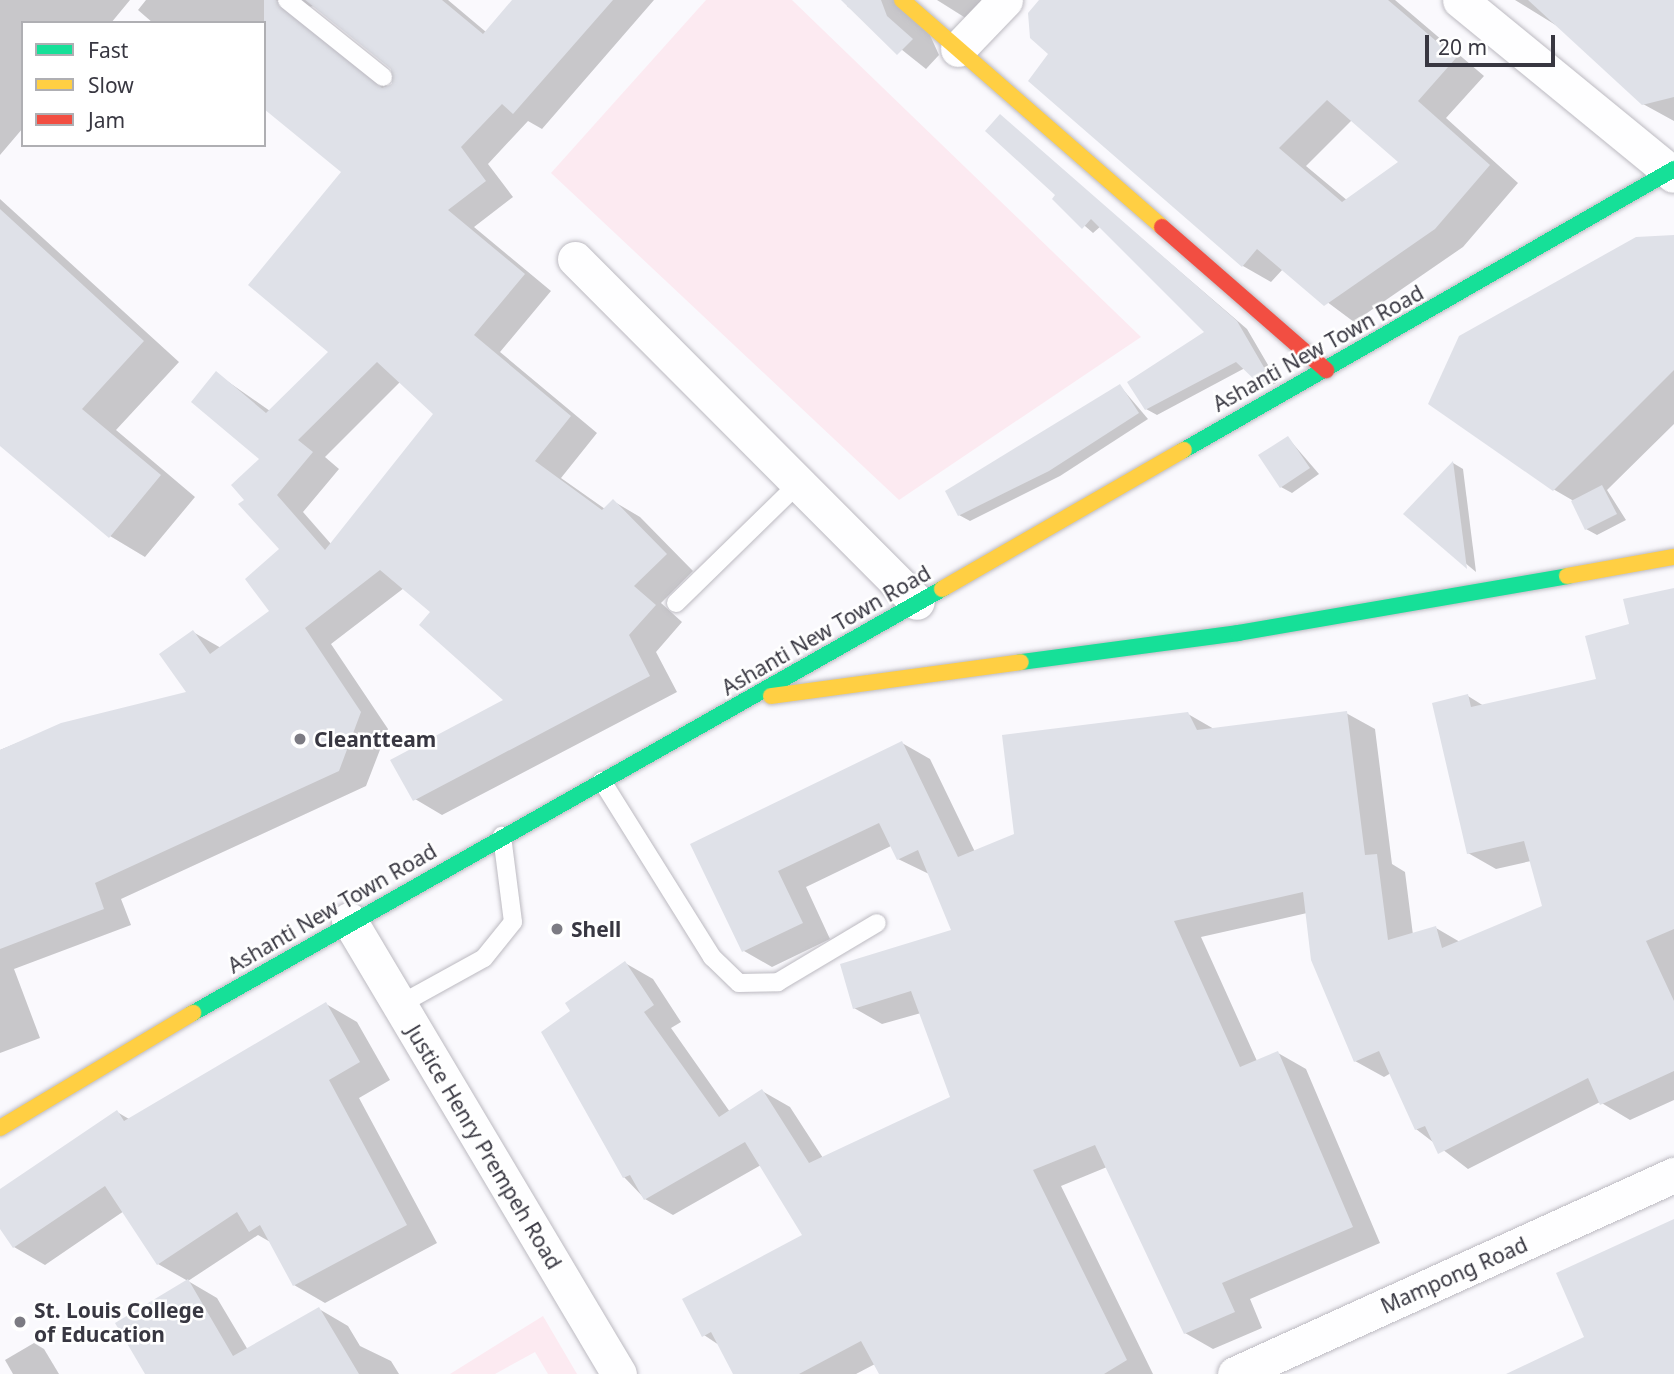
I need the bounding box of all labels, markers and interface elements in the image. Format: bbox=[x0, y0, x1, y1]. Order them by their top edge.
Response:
legend bbox=[21, 21, 266, 147]
scale bar bbox=[1429, 21, 1558, 65]
text: 20 m bbox=[1438, 33, 1487, 61]
text: Fast bbox=[88, 36, 128, 64]
text: Slow bbox=[88, 71, 134, 99]
text: Jam bbox=[88, 106, 125, 134]
street label: Ashanti New Town Road bbox=[1208, 280, 1428, 416]
street label: Ashanti New Town Road bbox=[717, 560, 935, 700]
place label: Cleantteam bbox=[314, 726, 436, 752]
marker: Cleantteam bbox=[292, 731, 308, 747]
street label: Ashanti New Town Road bbox=[223, 838, 441, 978]
place label: Shell bbox=[571, 916, 621, 942]
marker: Shell bbox=[549, 921, 565, 937]
street label: Justice Henry Prempeh Road bbox=[401, 1020, 567, 1274]
street label: Mampong Road bbox=[1377, 1231, 1531, 1319]
place label: St. Louis College of Education bbox=[34, 1297, 204, 1347]
marker: St. Louis College of Education bbox=[12, 1314, 28, 1330]

